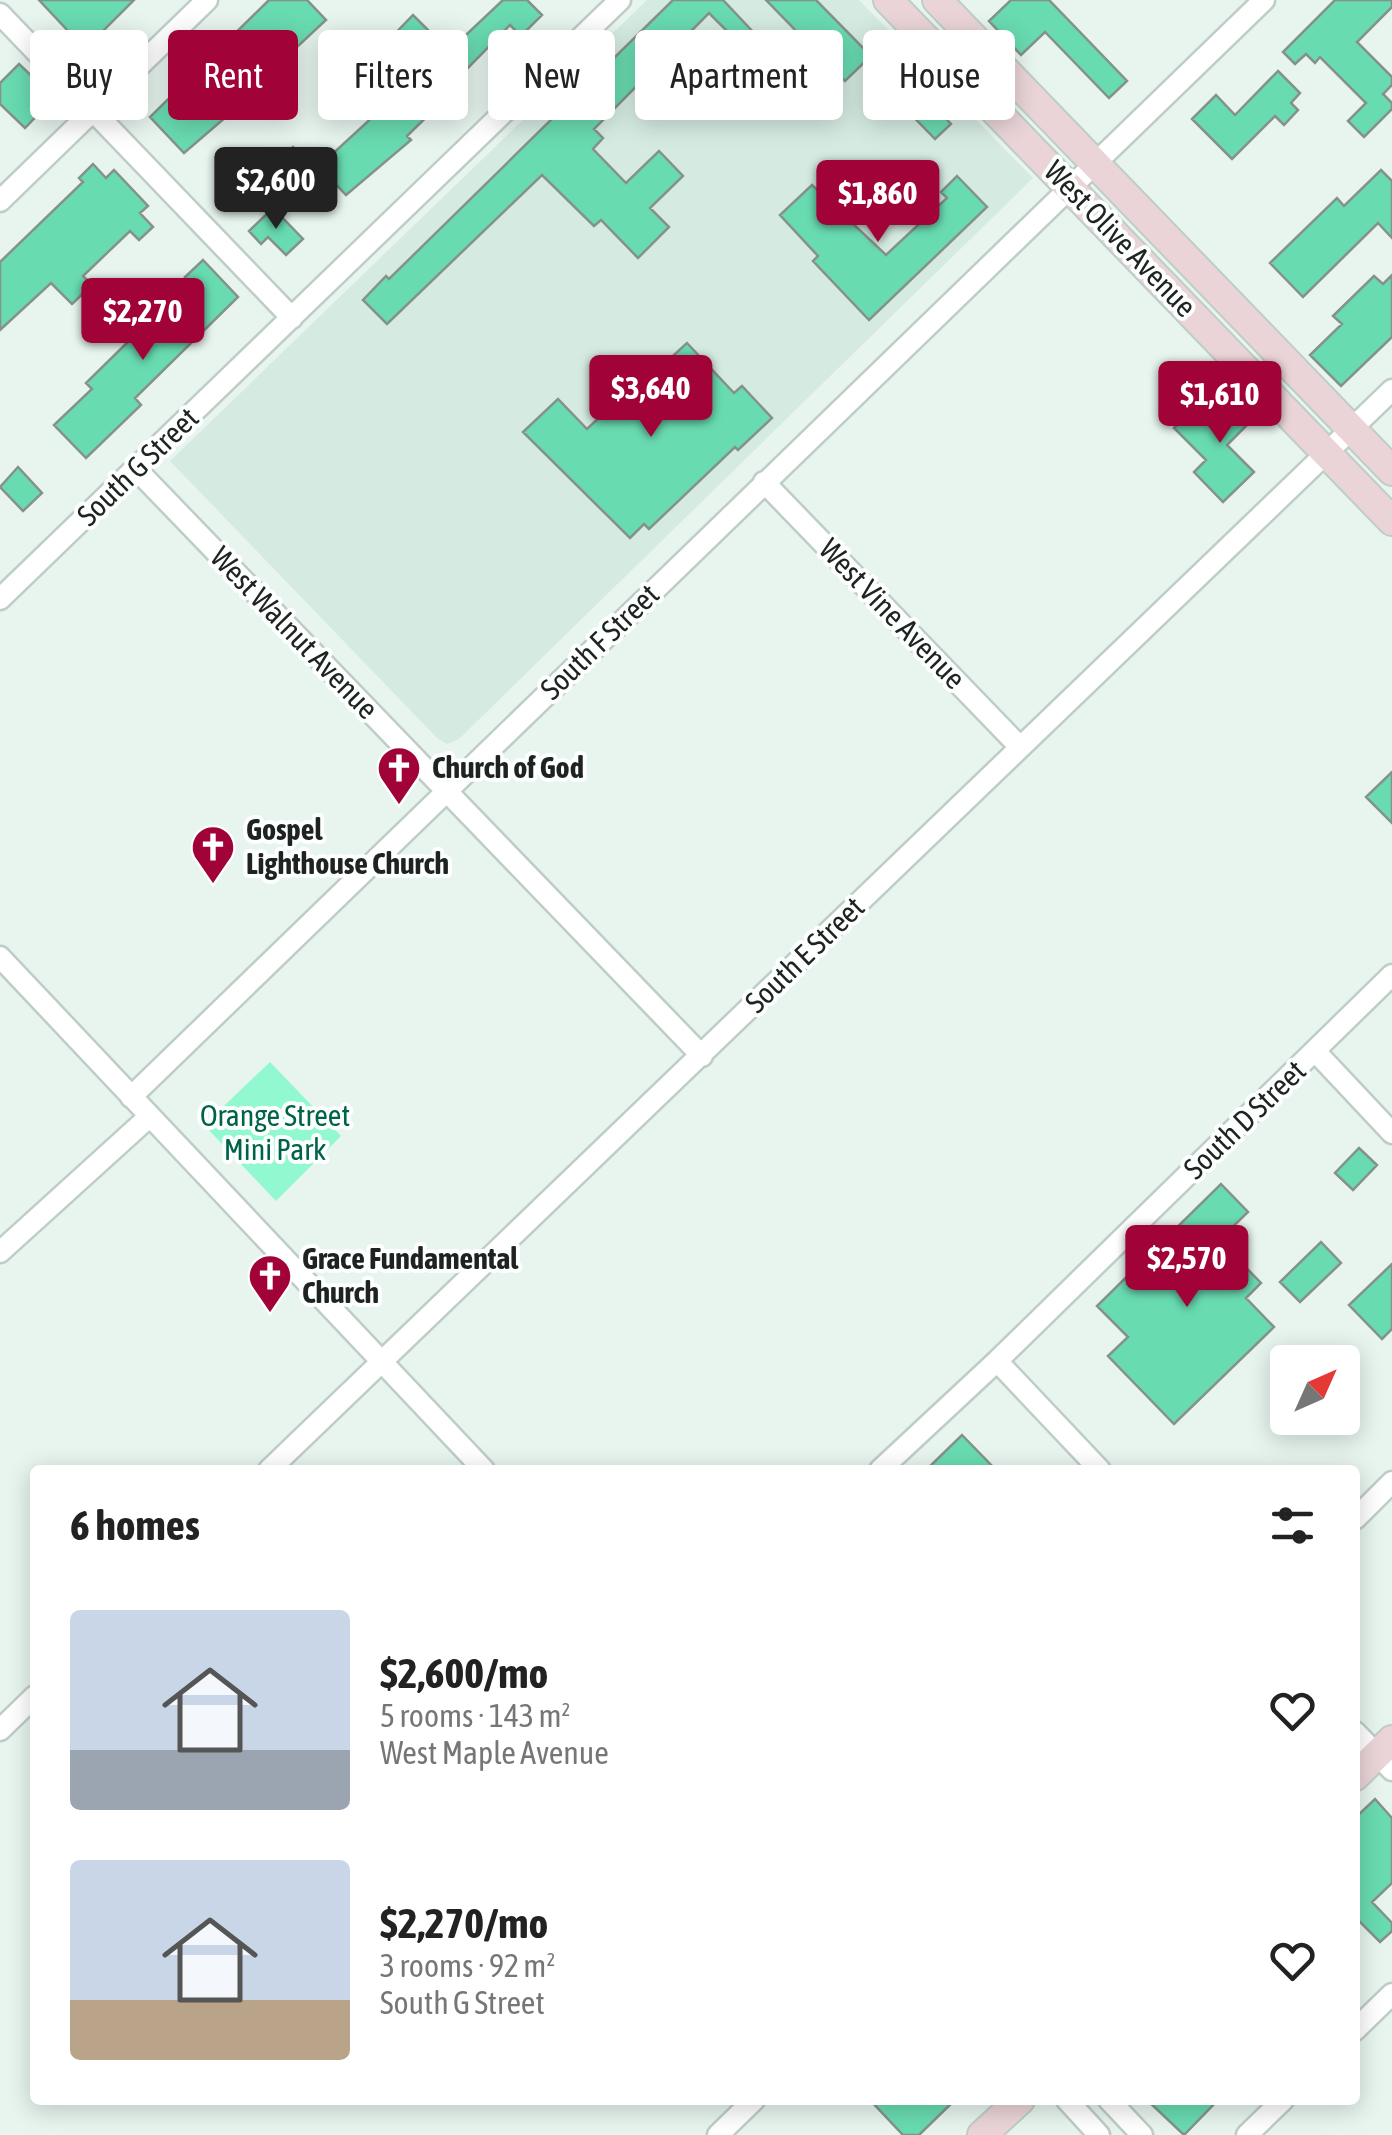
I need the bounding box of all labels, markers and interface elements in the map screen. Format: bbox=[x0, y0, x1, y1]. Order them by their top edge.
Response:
chip: Buy bbox=[30, 30, 148, 120]
chip: Rent bbox=[168, 30, 298, 120]
chip: Filters bbox=[318, 30, 468, 120]
chip: New bbox=[488, 30, 615, 120]
chip: Apartment bbox=[635, 30, 843, 120]
chip: House bbox=[863, 30, 1015, 120]
pin: $2,600 bbox=[195, 147, 357, 232]
street label: West Olive Avenue bbox=[1038, 153, 1203, 323]
pin: $1,860 bbox=[797, 160, 959, 245]
text: $2,600 bbox=[236, 161, 316, 198]
text: $1,860 bbox=[838, 174, 918, 211]
pin: $2,270 bbox=[62, 278, 224, 363]
text: $2,270 bbox=[103, 292, 183, 329]
pin: $3,640 bbox=[570, 355, 732, 440]
pin: $1,610 bbox=[1139, 361, 1301, 446]
text: $3,640 bbox=[611, 369, 691, 406]
text: $1,610 bbox=[1180, 375, 1260, 412]
street label: South G Street bbox=[70, 400, 205, 532]
street label: West Vine Avenue bbox=[813, 531, 973, 695]
street label: West Walnut Avenue bbox=[204, 539, 385, 725]
street label: South F Street bbox=[533, 577, 665, 706]
church icon: Church of God bbox=[376, 745, 422, 806]
place label: Church of God bbox=[432, 750, 584, 784]
place label: Gospel Lighthouse Church bbox=[246, 812, 449, 880]
church icon: Gospel Lighthouse Church bbox=[190, 824, 236, 885]
street label: South E Street bbox=[738, 890, 870, 1019]
street label: South D Street bbox=[1177, 1053, 1312, 1185]
park label: Orange Street Mini Park bbox=[200, 1098, 350, 1166]
pin: $2,570 bbox=[1106, 1225, 1268, 1310]
text: $2,570 bbox=[1147, 1239, 1227, 1276]
place label: Grace Fundamental Church bbox=[302, 1241, 519, 1309]
church icon: Grace Fundamental Church bbox=[247, 1253, 293, 1314]
north arrow bbox=[1270, 1345, 1360, 1435]
map controls bbox=[1270, 1345, 1360, 1435]
icon: filters bbox=[1265, 1498, 1320, 1553]
text: 6 homes bbox=[70, 1501, 200, 1549]
text: $2,600/mo bbox=[380, 1649, 548, 1697]
icon: home bbox=[150, 1650, 270, 1770]
icon: heart bbox=[1265, 1683, 1320, 1738]
text: 5 rooms · 143 m² bbox=[380, 1697, 570, 1734]
text: West Maple Avenue bbox=[380, 1734, 609, 1771]
text: $2,270/mo bbox=[380, 1899, 548, 1947]
icon: home bbox=[150, 1900, 270, 2020]
icon: heart bbox=[1265, 1933, 1320, 1988]
text: 3 rooms · 92 m² bbox=[380, 1947, 555, 1984]
text: South G Street bbox=[380, 1984, 545, 2021]

